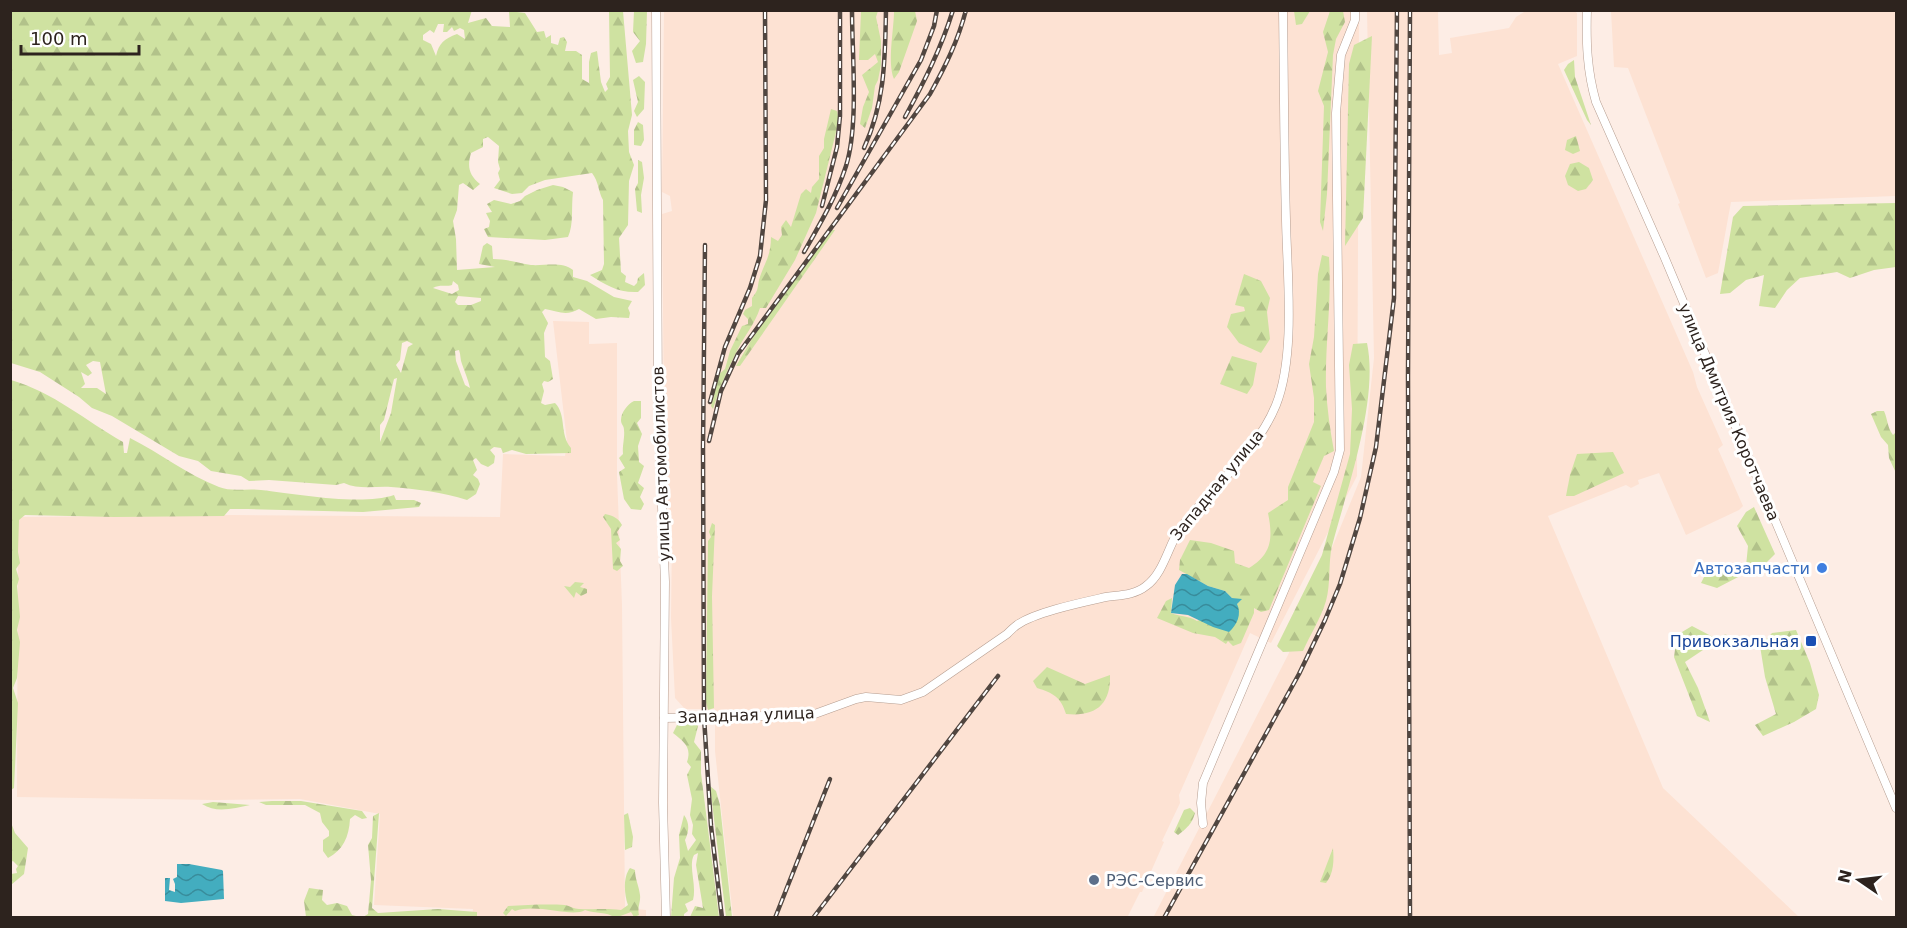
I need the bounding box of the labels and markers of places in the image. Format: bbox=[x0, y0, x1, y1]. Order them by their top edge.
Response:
place label: Автозапчасти bbox=[1694, 559, 1810, 578]
marker: Автозапчасти bbox=[1815, 561, 1829, 575]
place label: Привокзальная bbox=[1670, 632, 1799, 651]
marker: Привокзальная bbox=[1804, 634, 1818, 648]
place label: РЭС-Сервис bbox=[1106, 871, 1204, 890]
marker: РЭС-Сервис bbox=[1087, 873, 1101, 887]

